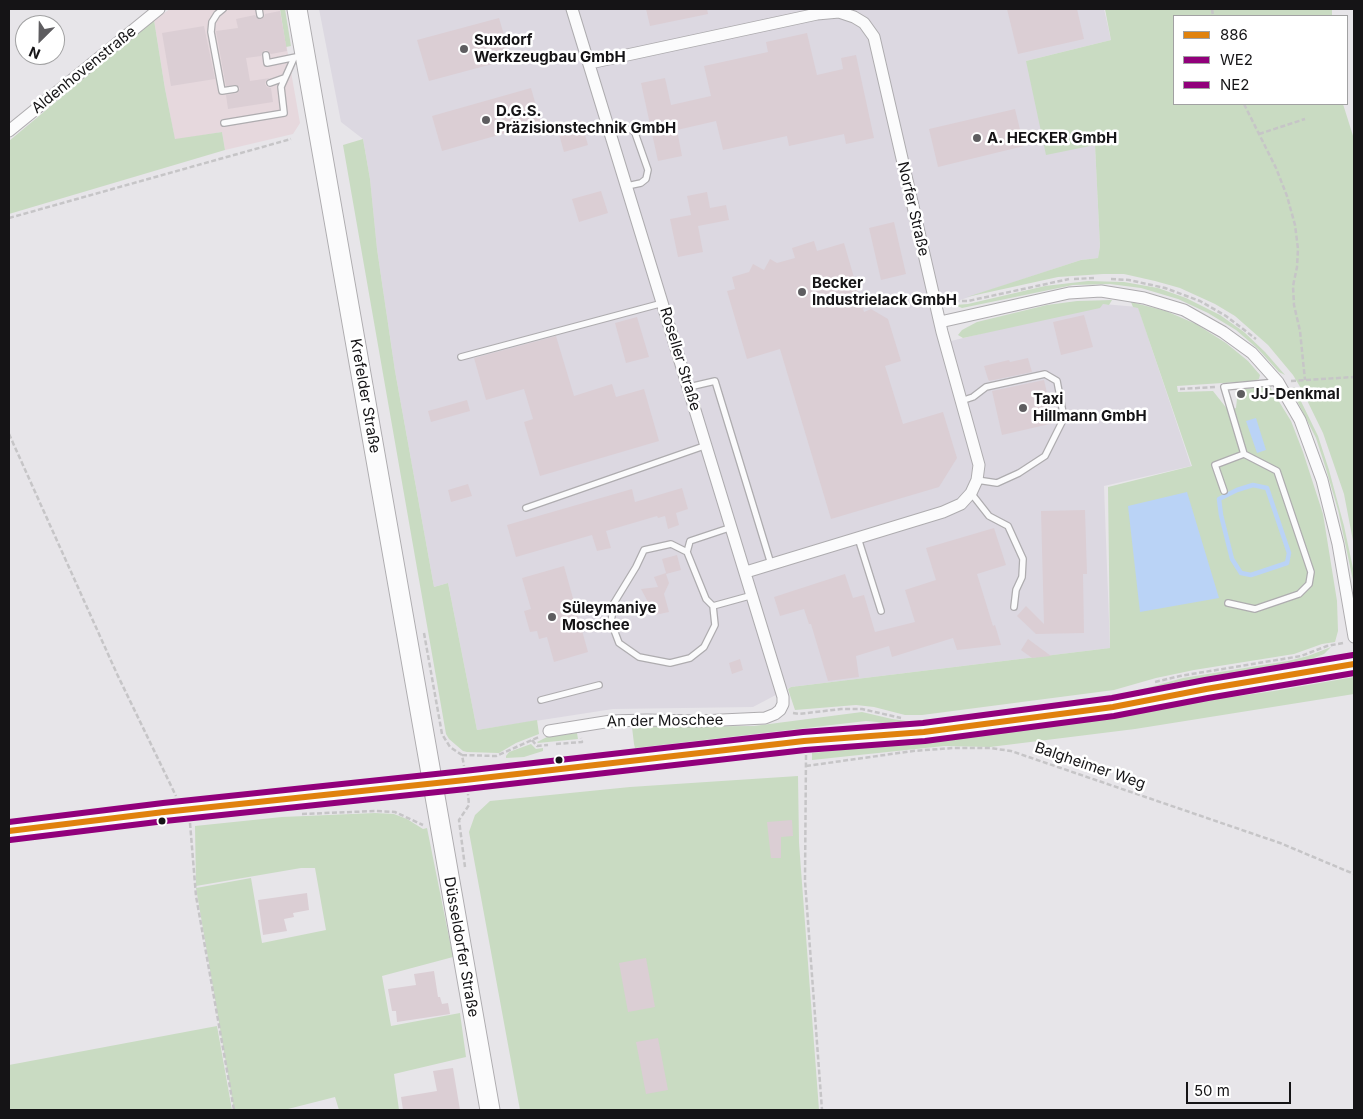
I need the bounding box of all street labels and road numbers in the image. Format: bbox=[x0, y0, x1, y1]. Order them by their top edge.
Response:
street label: Aldenhovenstraße bbox=[28, 22, 140, 118]
street label: Norfer Straße bbox=[893, 160, 933, 258]
street label: Roseller Straße bbox=[656, 305, 704, 413]
street label: Krefelder Straße bbox=[346, 337, 384, 455]
street label: An der Moschee bbox=[607, 711, 723, 731]
street label: Balgheimer Weg bbox=[1032, 739, 1148, 793]
street label: Düsseldorfer Straße bbox=[440, 875, 482, 1019]

